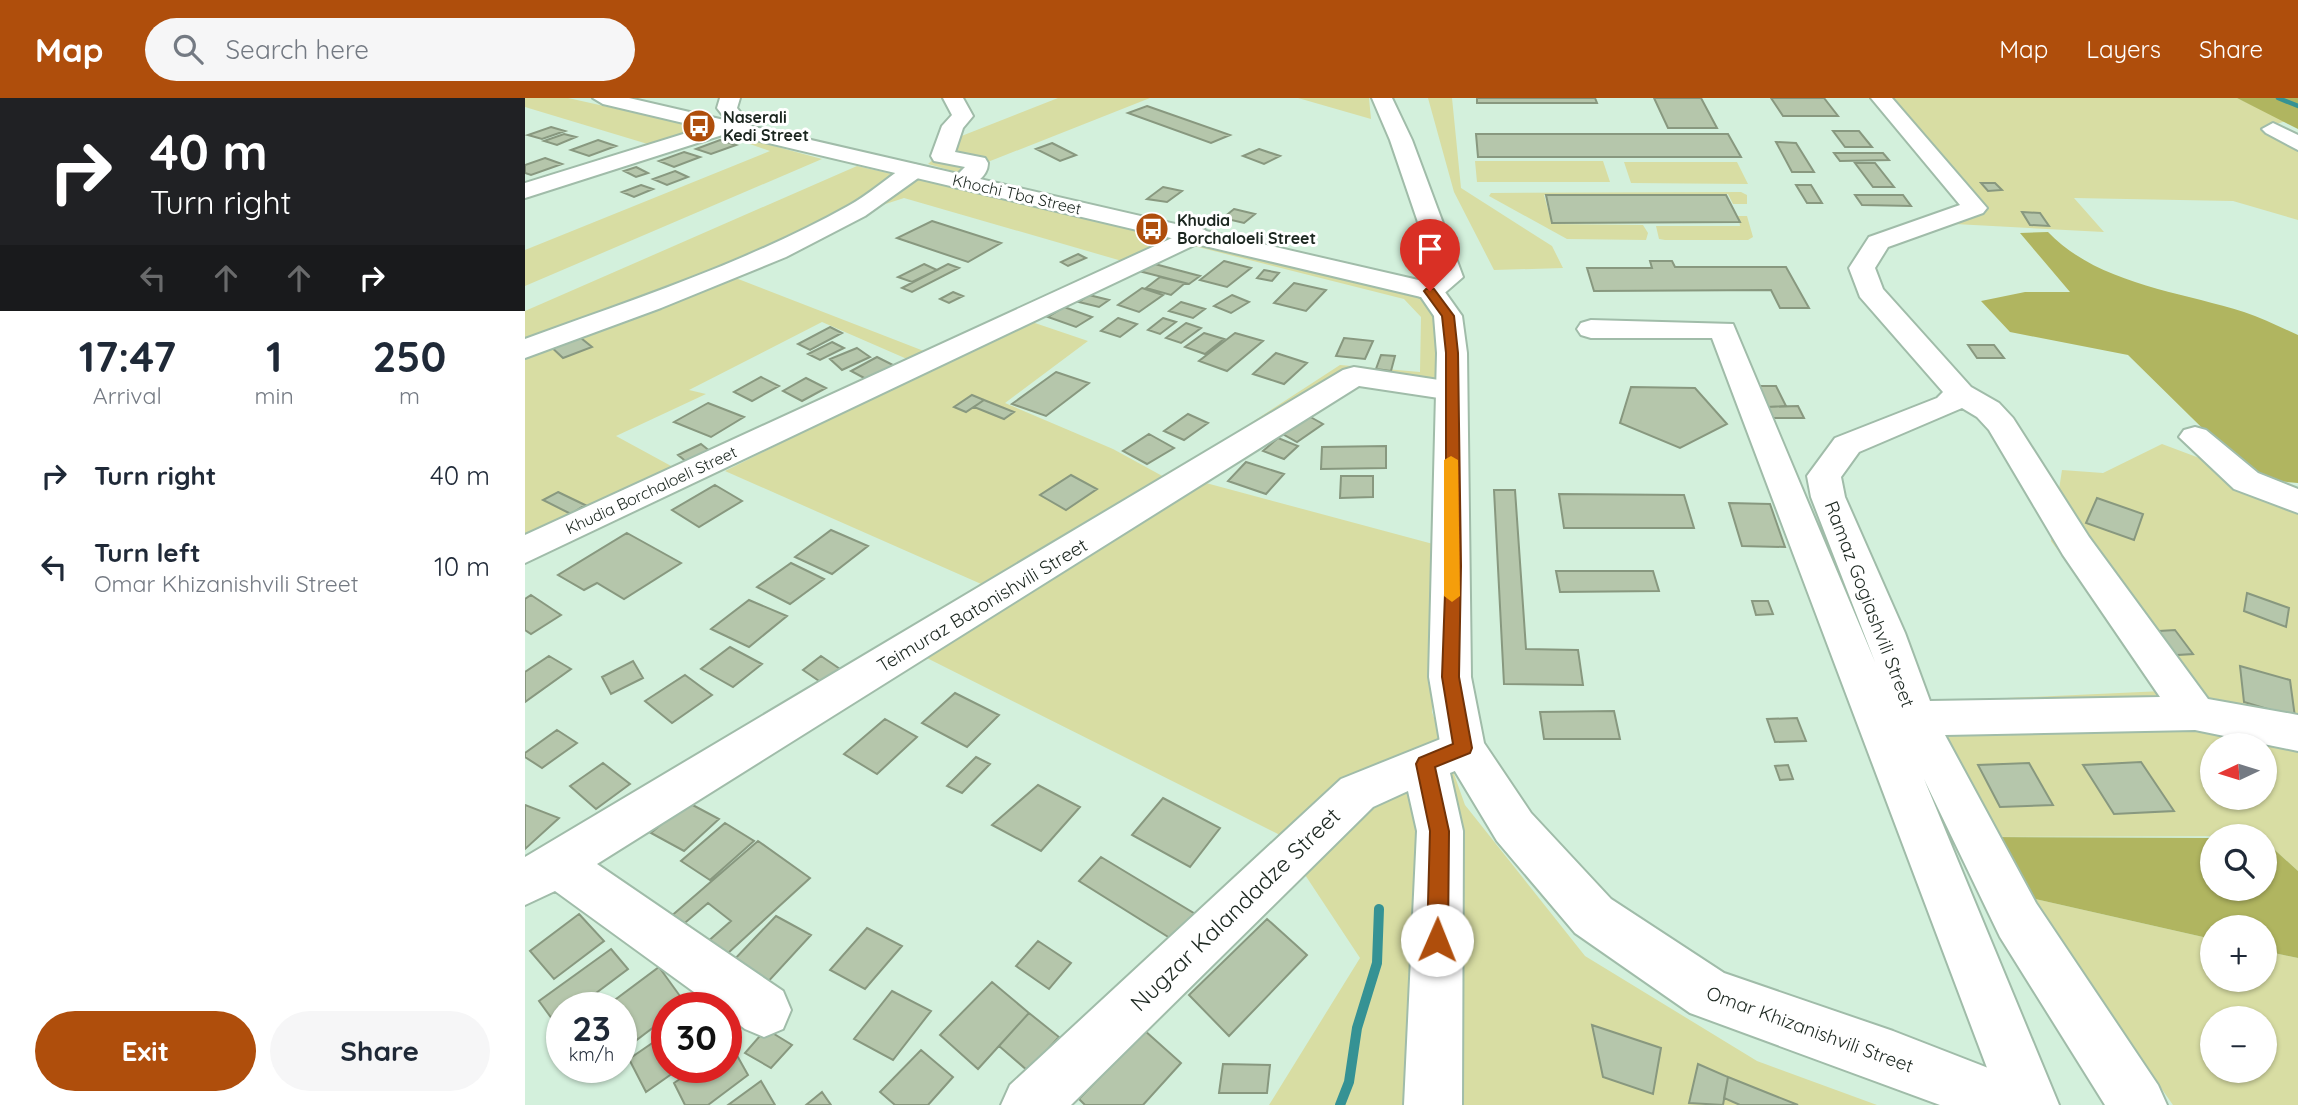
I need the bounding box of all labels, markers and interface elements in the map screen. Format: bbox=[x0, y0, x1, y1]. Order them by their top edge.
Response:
search box bbox=[145, 18, 635, 81]
text: Map bbox=[35, 29, 103, 70]
icon: search bbox=[169, 30, 207, 68]
text: Search here bbox=[225, 33, 369, 66]
text: Map bbox=[1999, 34, 2048, 64]
text: Layers bbox=[2086, 34, 2161, 64]
text: Share bbox=[2199, 34, 2263, 64]
bus stop icon: Naserali Kedi Street bbox=[680, 107, 718, 145]
place label: Naserali Kedi Street bbox=[723, 107, 809, 145]
text: 40 m bbox=[150, 121, 268, 182]
icon: right bbox=[35, 126, 126, 217]
street label: Khochi Tba Street bbox=[951, 169, 1083, 219]
text: Turn right bbox=[150, 182, 291, 222]
bus stop icon: Khudia Borchaloeli Street bbox=[1133, 210, 1171, 248]
place label: Khudia Borchaloeli Street bbox=[1177, 210, 1316, 248]
pin bbox=[1400, 219, 1460, 291]
icon: arrive bbox=[1411, 230, 1449, 268]
icon: left bbox=[134, 259, 172, 297]
icon: ahead bbox=[207, 259, 245, 297]
icon: ahead bbox=[280, 259, 318, 297]
icon: right bbox=[353, 259, 391, 297]
text: 17:47 bbox=[79, 330, 176, 383]
text: 1 bbox=[266, 330, 282, 383]
text: 250 bbox=[372, 330, 446, 383]
text: Arrival bbox=[93, 381, 162, 410]
text: min bbox=[255, 381, 294, 410]
text: m bbox=[399, 381, 420, 410]
street label: Khudia Borchaloeli Street bbox=[562, 442, 740, 538]
icon: right bbox=[35, 457, 73, 495]
text: Turn right bbox=[94, 459, 216, 492]
text: 40 m bbox=[430, 459, 490, 492]
street label: Ramaz Gogiashvili Street bbox=[1820, 498, 1920, 710]
street label: Teimuraz Batonishvili Street bbox=[873, 533, 1091, 677]
text: Turn left bbox=[94, 536, 201, 569]
icon: left bbox=[35, 548, 73, 586]
text: 10 m bbox=[434, 550, 490, 583]
text: Omar Khizanishvili Street bbox=[94, 569, 359, 598]
north arrow bbox=[2200, 733, 2277, 810]
map controls bbox=[2200, 733, 2277, 1083]
street label: Nugzar Kalandadze Street bbox=[1124, 801, 1346, 1017]
button: search bbox=[2200, 824, 2277, 901]
position arrow bbox=[1400, 903, 1474, 977]
button: + bbox=[2200, 915, 2277, 992]
street label: Omar Khizanishvili Street bbox=[1703, 980, 1917, 1078]
speed limit sign: 30 bbox=[651, 992, 742, 1083]
text: 23 bbox=[572, 1006, 611, 1050]
button: − bbox=[2200, 1006, 2277, 1083]
button: Exit bbox=[35, 1011, 256, 1091]
button: Share bbox=[270, 1011, 490, 1091]
text: km/h bbox=[569, 1043, 614, 1066]

